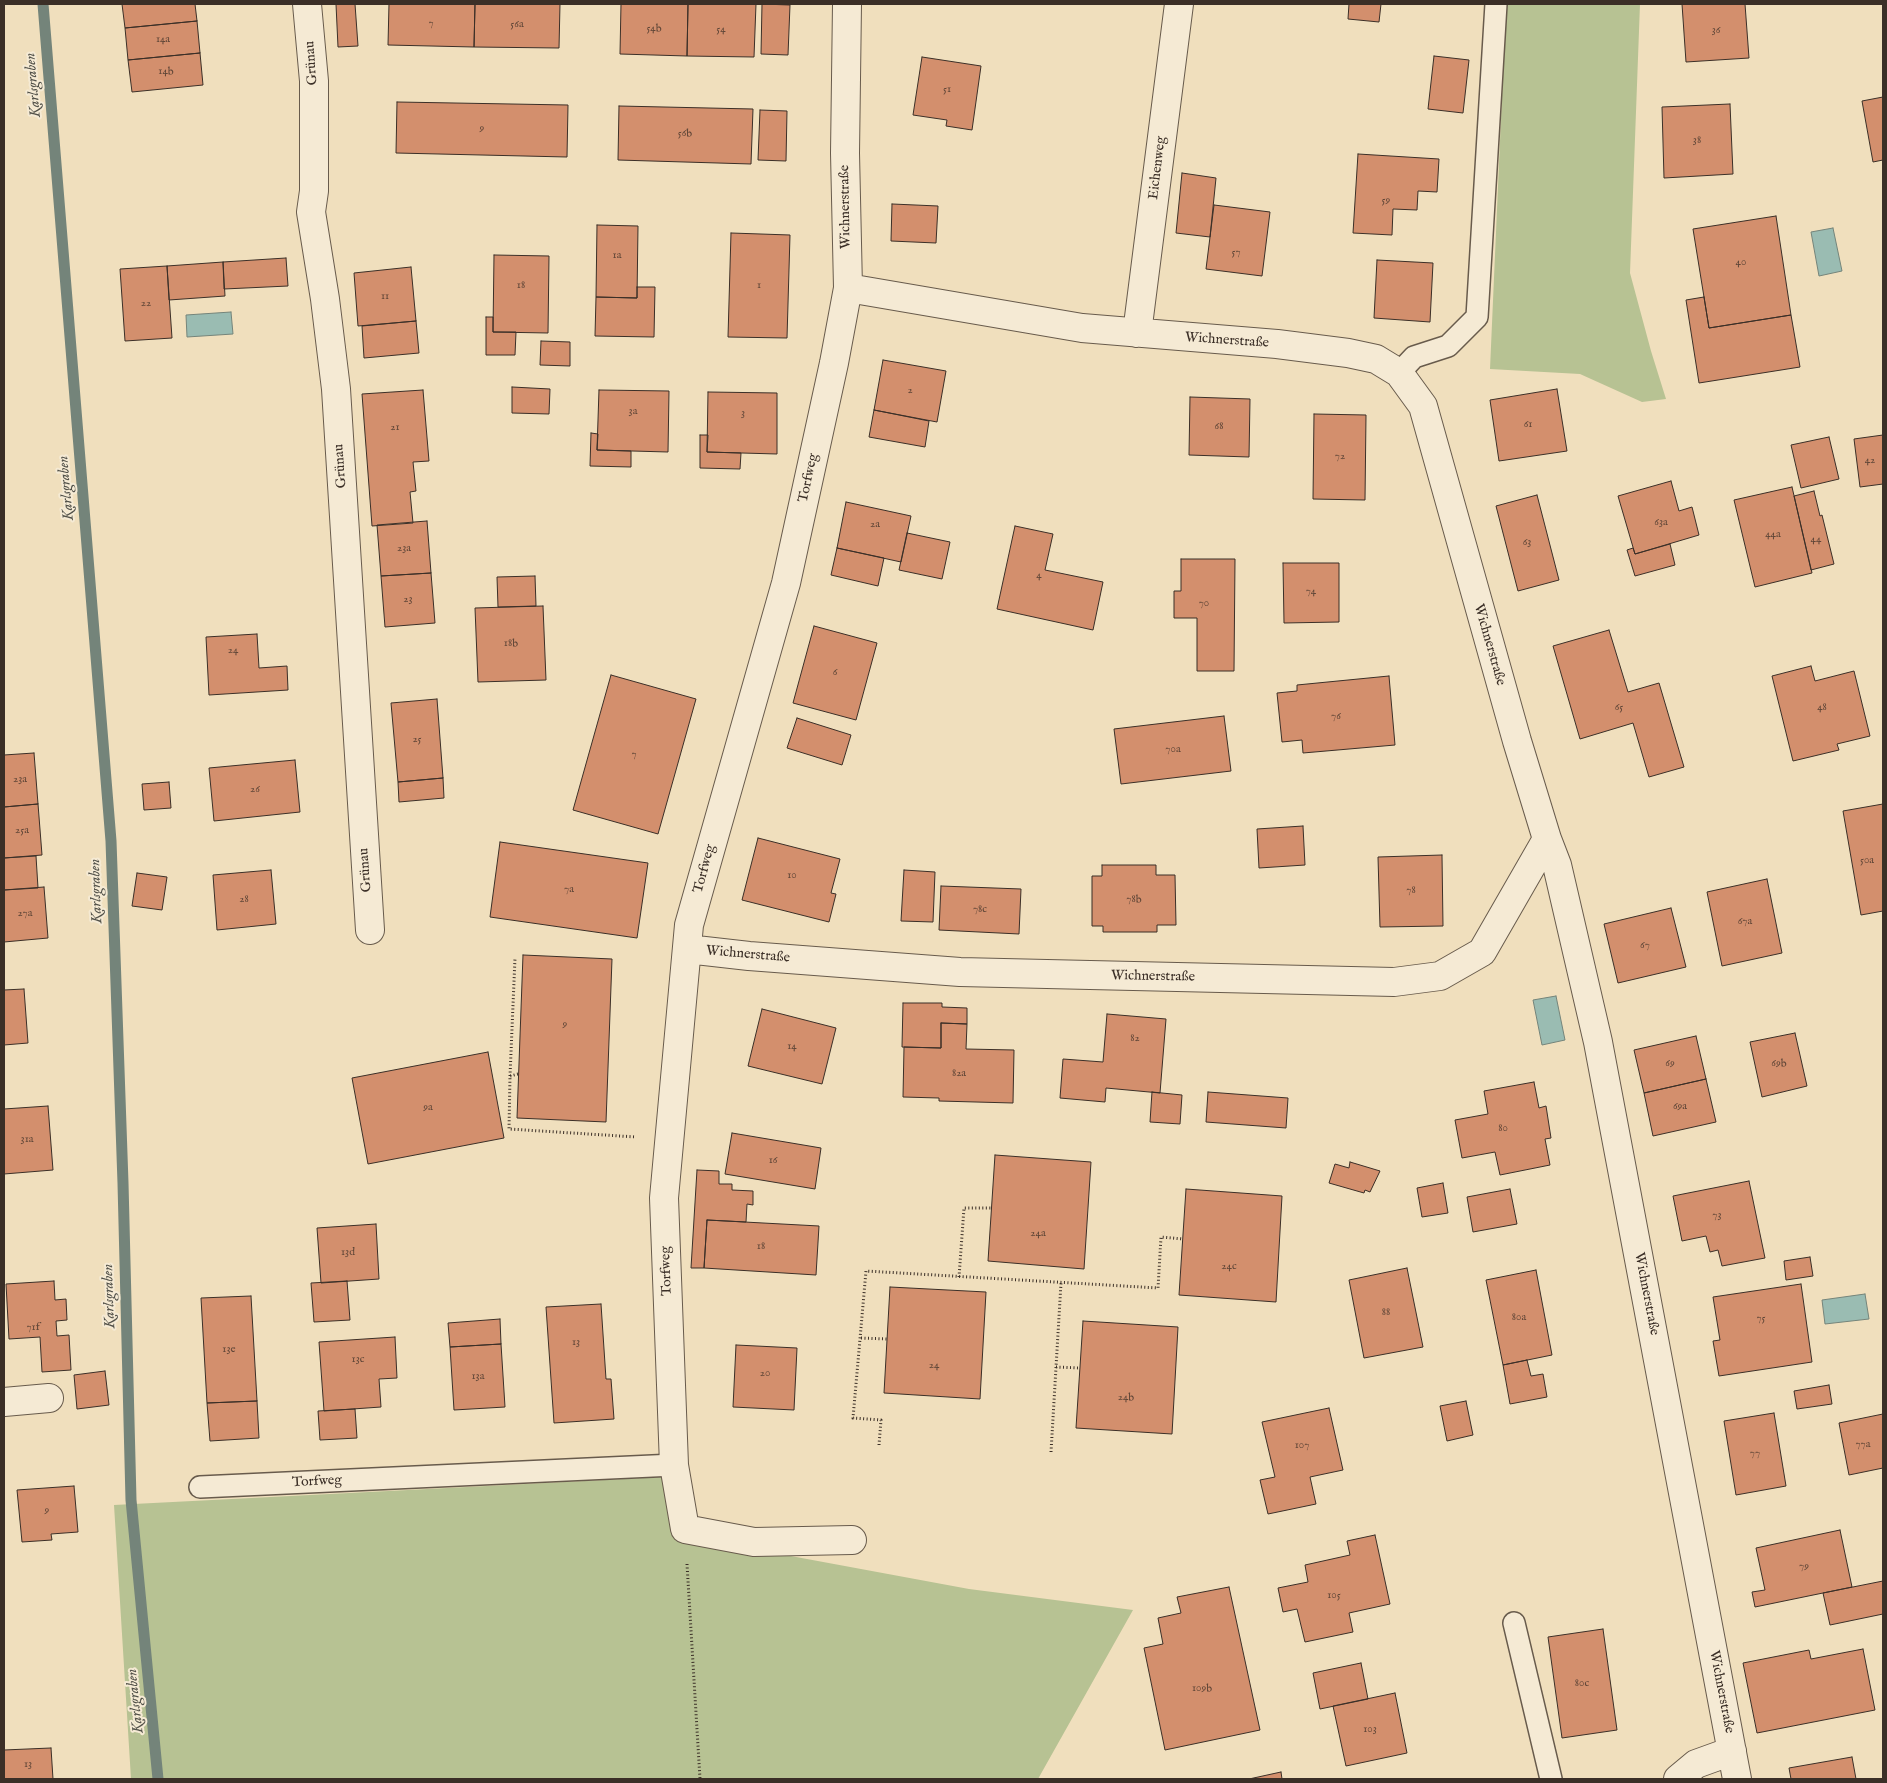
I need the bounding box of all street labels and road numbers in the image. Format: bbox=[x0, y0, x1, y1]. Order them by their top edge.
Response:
street label: Grünau bbox=[302, 40, 322, 86]
street label: Eichenweg bbox=[1146, 135, 1170, 201]
street label: Wichnerstraße bbox=[837, 165, 855, 249]
street label: Wichnerstraße bbox=[1184, 330, 1270, 352]
street label: Grünau bbox=[331, 443, 351, 489]
street label: Torfweg bbox=[796, 452, 822, 504]
street label: Wichnerstraße bbox=[1469, 602, 1509, 688]
street label: Torfweg bbox=[690, 843, 720, 895]
street label: Grünau bbox=[356, 847, 376, 893]
street label: Wichnerstraße bbox=[705, 943, 791, 967]
street label: Wichnerstraße bbox=[1111, 968, 1195, 986]
street label: Torfweg bbox=[658, 1246, 676, 1296]
street label: Wichnerstraße bbox=[1630, 1251, 1662, 1337]
street label: Torfweg bbox=[292, 1472, 342, 1492]
street label: Wichnerstraße bbox=[1705, 1649, 1737, 1735]

